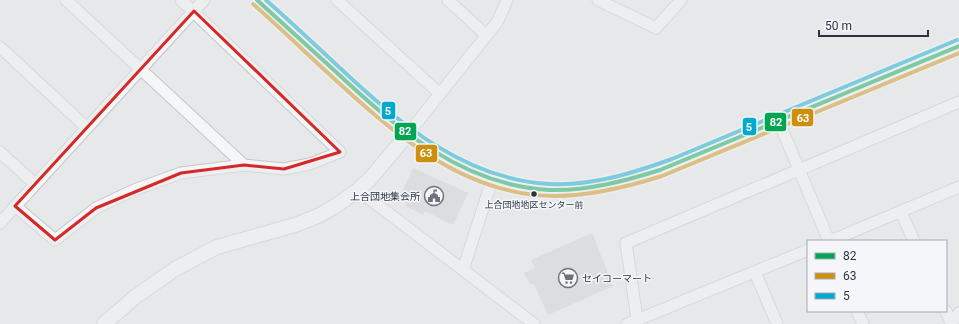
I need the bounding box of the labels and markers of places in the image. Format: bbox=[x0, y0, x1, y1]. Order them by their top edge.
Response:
public building icon: 上合団地集会所 bbox=[423, 185, 445, 207]
marker: 上合団地地区センター前 bbox=[529, 189, 539, 199]
place label: 上合団地集会所 bbox=[350, 191, 420, 202]
place label: 上合団地地区センター前 bbox=[484, 200, 584, 210]
supermarket icon: セイコーマート bbox=[557, 267, 579, 289]
place label: セイコーマート bbox=[582, 273, 652, 284]

